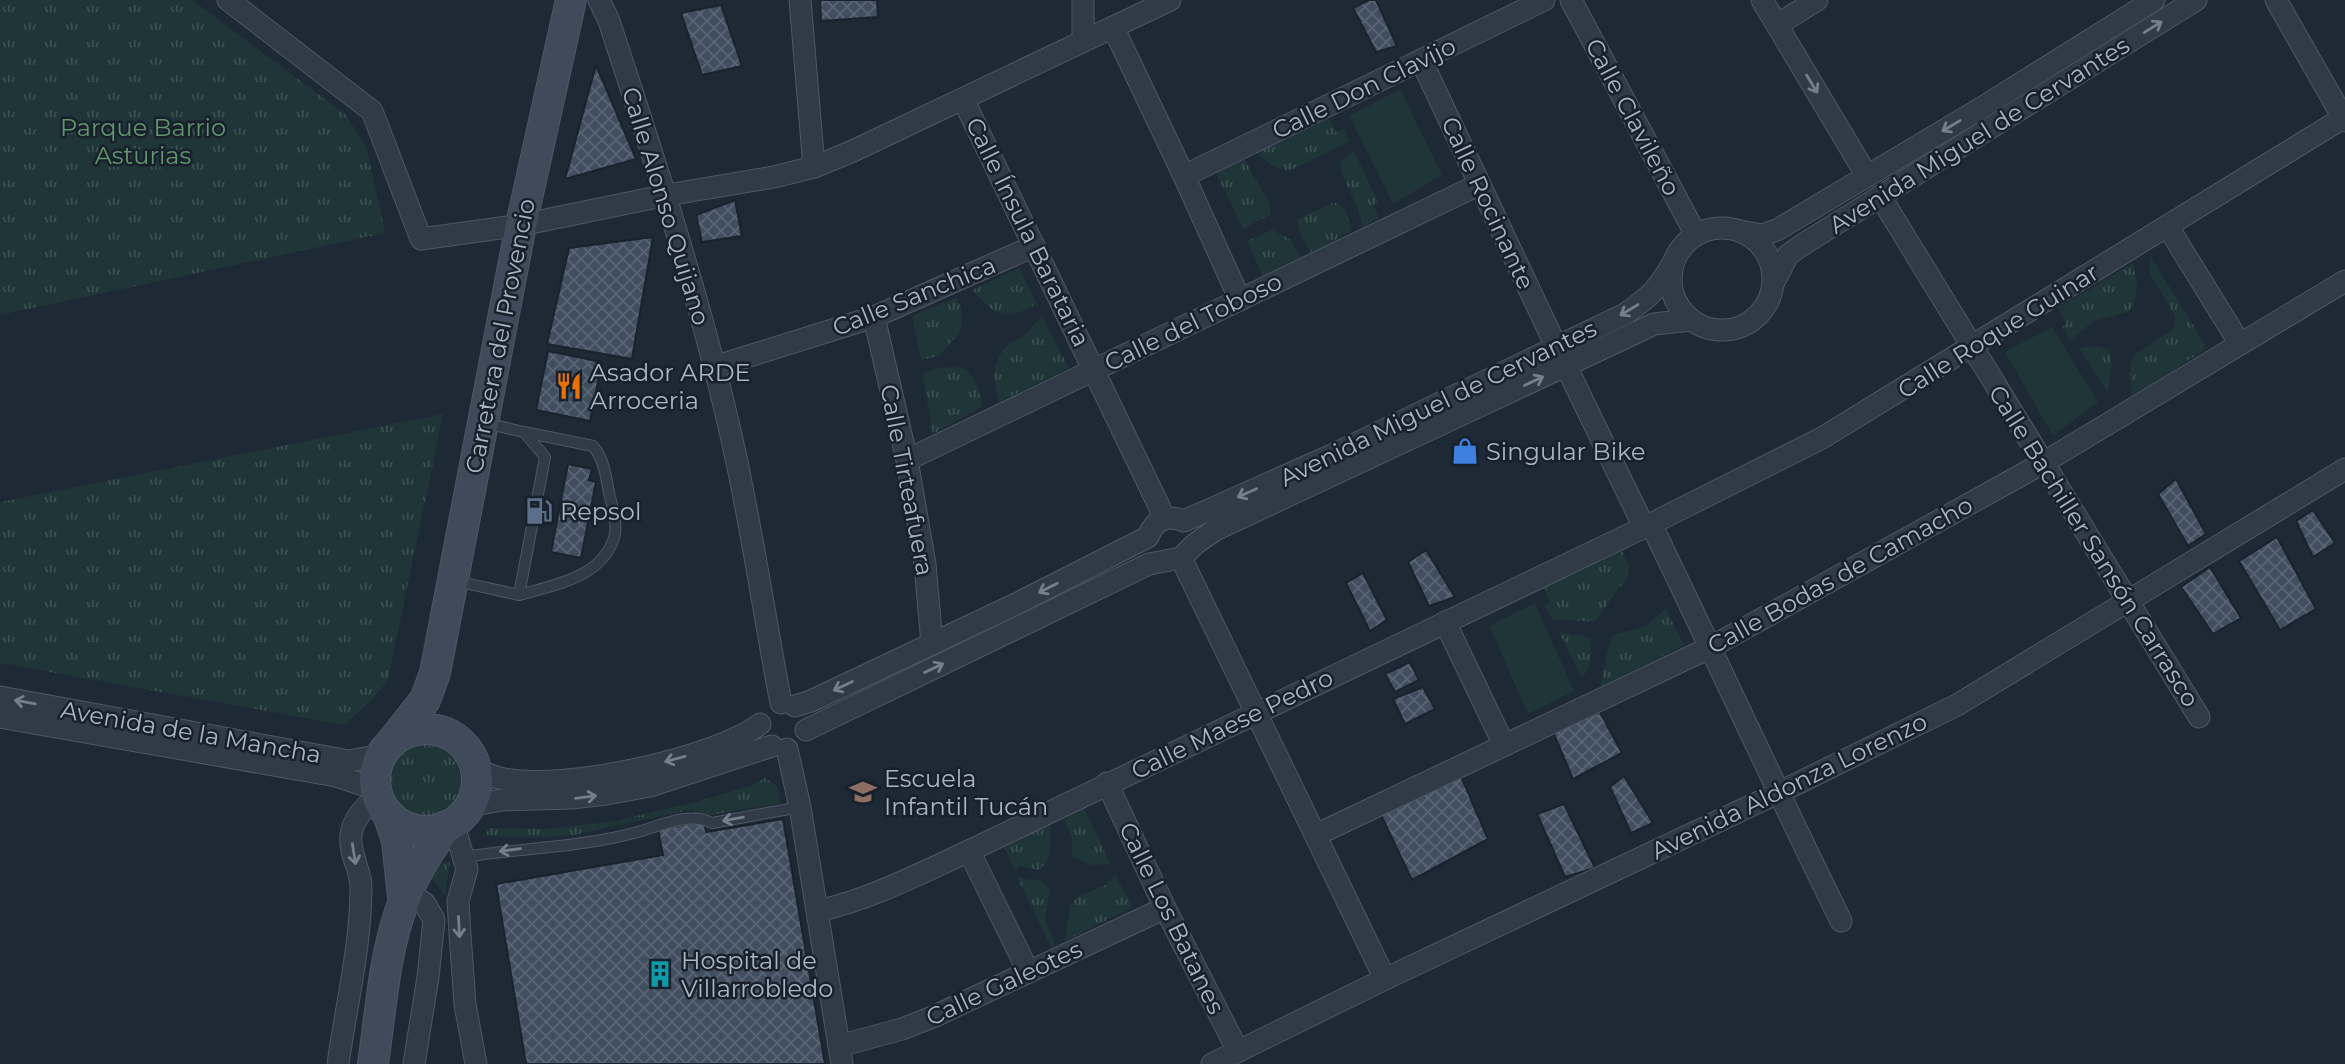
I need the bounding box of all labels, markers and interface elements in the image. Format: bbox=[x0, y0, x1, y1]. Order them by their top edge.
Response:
one-way arrow bbox=[2142, 19, 2162, 33]
street label: Avenida Miguel de Cervantes bbox=[1823, 30, 2135, 240]
street label: Calle Don Clavijo bbox=[1268, 31, 1460, 145]
street label: Calle Clavileño bbox=[1579, 33, 1687, 201]
one-way arrow bbox=[1805, 73, 1819, 93]
street label: Calle Alonso Quijano bbox=[616, 83, 716, 329]
street label: Calle Rocinante bbox=[1435, 112, 1541, 294]
park label: Parque Barrio Asturias bbox=[60, 113, 226, 170]
street label: Calle Ínsula Barataria bbox=[960, 113, 1096, 351]
one-way arrow bbox=[1941, 120, 1961, 134]
street label: Carretera del Provencio bbox=[459, 196, 541, 476]
street label: Calle Sanchica bbox=[828, 250, 1000, 342]
street label: Calle Roque Guinar bbox=[1892, 257, 2104, 405]
street label: Calle del Toboso bbox=[1100, 266, 1286, 378]
one-way arrow bbox=[1619, 304, 1639, 318]
street label: Avenida Miguel de Cervantes bbox=[1275, 314, 1601, 492]
place label: Asador ARDE Arroceria bbox=[590, 358, 751, 415]
restaurant icon: Asador ARDE Arroceria bbox=[554, 371, 584, 401]
one-way arrow bbox=[1523, 374, 1544, 387]
street label: Calle Bachiller Sansón Carrasco bbox=[1983, 380, 2205, 712]
street label: Calle Tirteafuera bbox=[874, 382, 940, 578]
shop icon: Singular Bike bbox=[1450, 436, 1480, 466]
place label: Singular Bike bbox=[1486, 437, 1645, 466]
one-way arrow bbox=[1237, 487, 1258, 500]
street label: Calle Bodas de Camacho bbox=[1702, 490, 1978, 660]
fuel station icon: Repsol bbox=[524, 496, 554, 526]
place label: Repsol bbox=[560, 497, 641, 526]
one-way arrow bbox=[1038, 581, 1059, 595]
one-way arrow bbox=[923, 661, 944, 675]
street label: Calle Maese Pedro bbox=[1126, 663, 1338, 785]
one-way arrow bbox=[833, 679, 854, 693]
one-way arrow bbox=[14, 695, 37, 708]
street label: Avenida de la Mancha bbox=[58, 695, 324, 769]
street label: Avenida Aldonza Lorenzo bbox=[1646, 707, 1932, 865]
one-way arrow bbox=[664, 753, 687, 766]
place label: Escuela Infantil Tucán bbox=[884, 764, 1048, 821]
school or university icon: Escuela Infantil Tucán bbox=[848, 777, 878, 807]
one-way arrow bbox=[574, 790, 597, 803]
one-way arrow bbox=[722, 813, 745, 826]
street label: Calle Los Batanes bbox=[1113, 817, 1231, 1019]
one-way arrow bbox=[347, 842, 360, 865]
one-way arrow bbox=[499, 844, 522, 857]
one-way arrow bbox=[453, 916, 466, 939]
street label: Calle Galeotes bbox=[921, 934, 1087, 1032]
place label: Hospital de Villarrobledo bbox=[681, 946, 833, 1003]
building icon: Hospital de Villarrobledo bbox=[645, 959, 675, 989]

